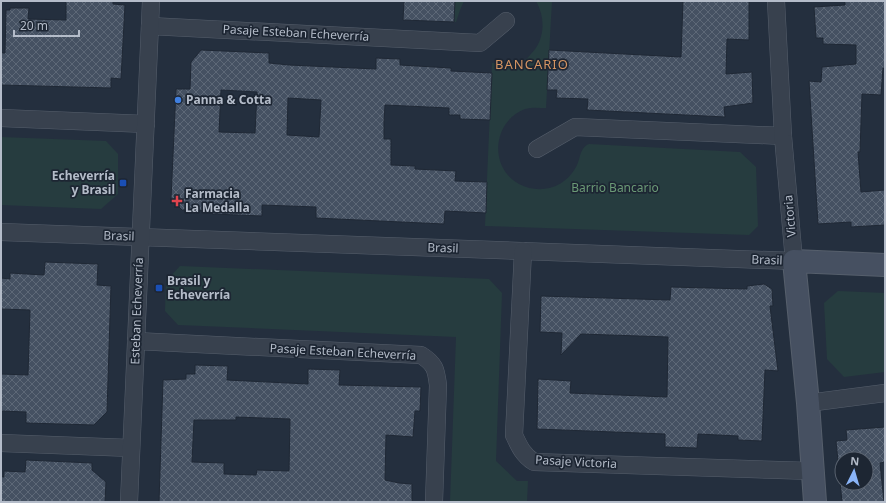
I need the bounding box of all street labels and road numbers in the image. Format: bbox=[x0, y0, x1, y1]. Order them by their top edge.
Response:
street label: Pasaje Esteban Echeverría bbox=[222, 20, 370, 45]
street label: Victoria bbox=[779, 194, 800, 238]
street label: Brasil bbox=[103, 226, 135, 245]
street label: Brasil bbox=[427, 238, 459, 257]
street label: Brasil bbox=[751, 250, 783, 269]
street label: Esteban Echeverría bbox=[126, 257, 147, 365]
street label: Pasaje Esteban Echeverría bbox=[269, 339, 417, 364]
street label: Pasaje Victoria bbox=[535, 451, 617, 472]

